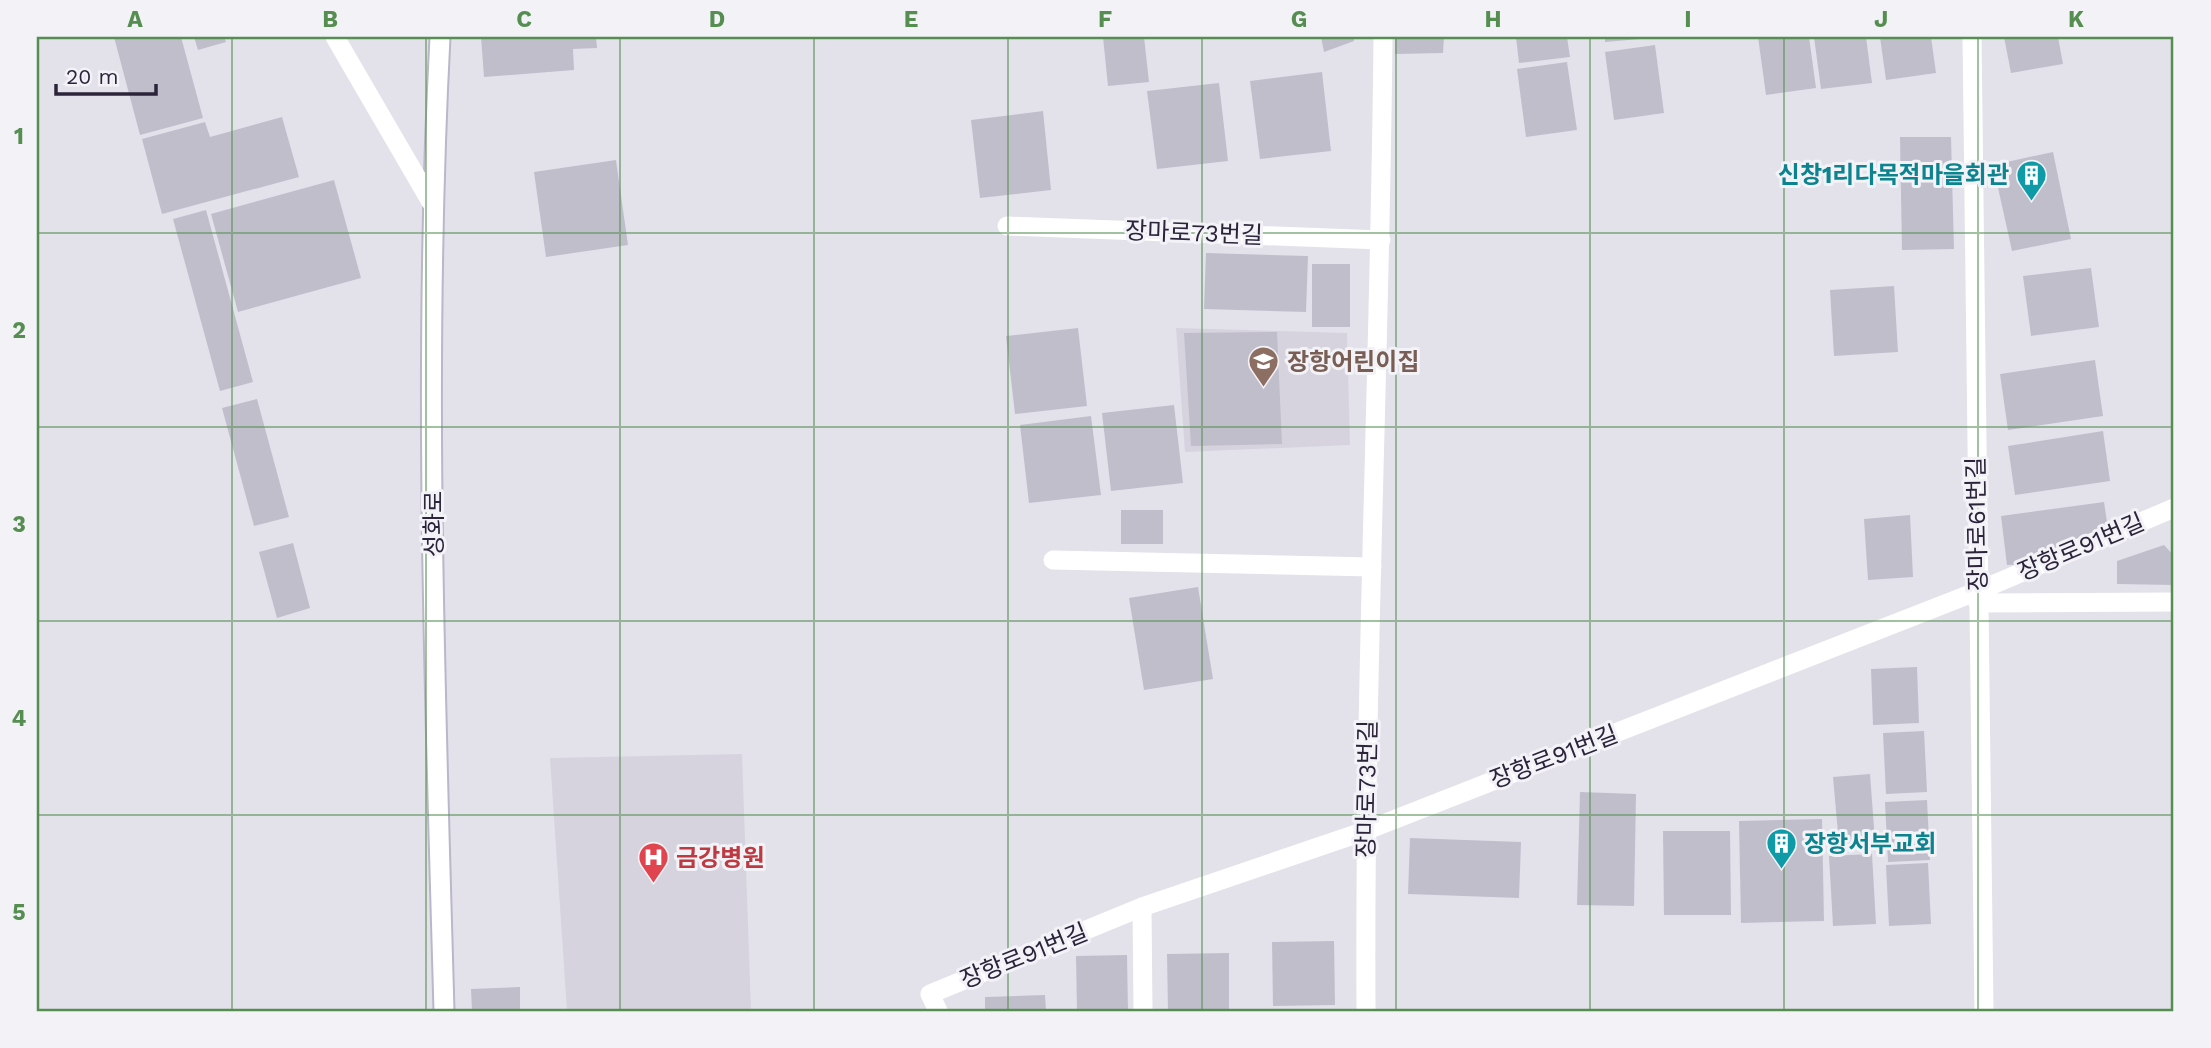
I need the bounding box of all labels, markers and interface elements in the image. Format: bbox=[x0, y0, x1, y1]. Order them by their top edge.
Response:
text: A bbox=[127, 6, 143, 33]
text: B bbox=[322, 6, 338, 33]
text: C bbox=[516, 6, 532, 33]
text: D bbox=[709, 6, 725, 33]
text: E bbox=[904, 6, 918, 33]
text: F bbox=[1098, 6, 1112, 33]
text: G bbox=[1291, 6, 1307, 33]
text: H bbox=[1484, 6, 1502, 33]
text: I bbox=[1684, 6, 1692, 33]
text: J bbox=[1874, 6, 1888, 33]
text: K bbox=[2068, 6, 2084, 33]
scale bar bbox=[56, 52, 156, 96]
text: 20 m bbox=[66, 64, 118, 89]
text: 1 bbox=[14, 123, 24, 150]
building icon: 신창1리다목적마을회관 bbox=[2015, 158, 2049, 202]
place label: 신창1리다목적마을회관 bbox=[1778, 161, 2009, 189]
street label: 장마로73번길 bbox=[1125, 217, 1263, 249]
text: 2 bbox=[12, 317, 26, 344]
school or university icon: 장항어린이집 bbox=[1247, 345, 1281, 389]
place label: 장항어린이집 bbox=[1287, 348, 1419, 376]
street label: 장마로61번길 bbox=[1962, 457, 1992, 591]
street label: 성화로 bbox=[420, 491, 448, 557]
street label: 장항로91번길 bbox=[2014, 508, 2148, 586]
text: 3 bbox=[12, 511, 26, 538]
text: 4 bbox=[12, 705, 27, 732]
street label: 장마로73번길 bbox=[1352, 720, 1382, 858]
street label: 장항로91번길 bbox=[1486, 720, 1622, 794]
building icon: 장항서부교회 bbox=[1764, 827, 1798, 871]
place label: 장항서부교회 bbox=[1804, 830, 1936, 858]
hospital icon: 금강병원 bbox=[636, 841, 670, 885]
place label: 금강병원 bbox=[676, 844, 764, 872]
text: 5 bbox=[12, 899, 26, 926]
street label: 장항로91번길 bbox=[956, 918, 1092, 994]

